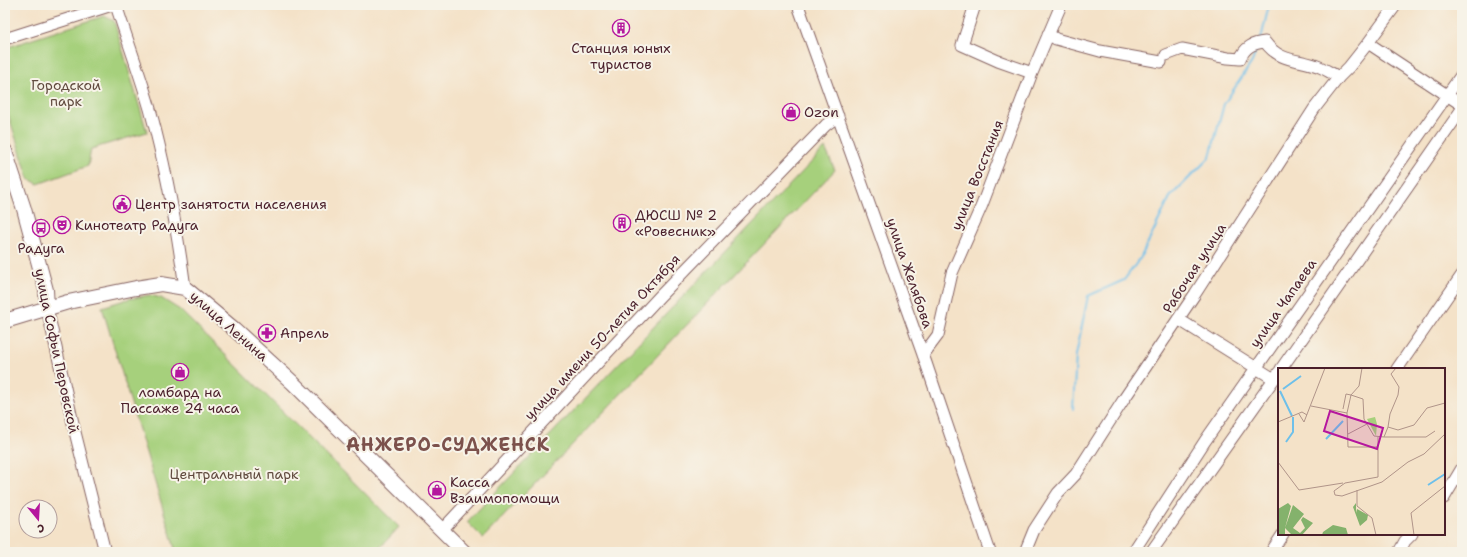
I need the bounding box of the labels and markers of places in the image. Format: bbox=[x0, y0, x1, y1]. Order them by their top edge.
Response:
building icon: Станция юных туристов bbox=[611, 18, 631, 38]
place label: Станция юных туристов bbox=[571, 39, 671, 73]
shop icon: Ozon bbox=[781, 102, 801, 122]
place label: Ozon bbox=[804, 103, 839, 121]
public building icon: Центр занятости населения bbox=[112, 194, 132, 214]
place label: Центр занятости населения bbox=[135, 195, 327, 213]
place label: ДЮСШ № 2 «Ровесник» bbox=[635, 206, 717, 240]
building icon: ДЮСШ № 2 «Ровесник» bbox=[612, 213, 632, 233]
theatre icon: Кинотеатр Радуга bbox=[52, 215, 72, 235]
place label: Кинотеатр Радуга bbox=[75, 216, 199, 234]
bus stop icon: Радуга bbox=[31, 218, 51, 238]
place label: Радуга bbox=[17, 239, 65, 257]
pharmacy icon: Апрель bbox=[257, 323, 277, 343]
place label: Апрель bbox=[280, 324, 329, 342]
shop icon: ломбард на Пассаже 24 часа bbox=[170, 362, 190, 382]
place label: ломбард на Пассаже 24 часа bbox=[121, 383, 240, 417]
place label: Касса Взаимопомощи bbox=[450, 473, 560, 507]
shop icon: Касса Взаимопомощи bbox=[427, 480, 447, 500]

